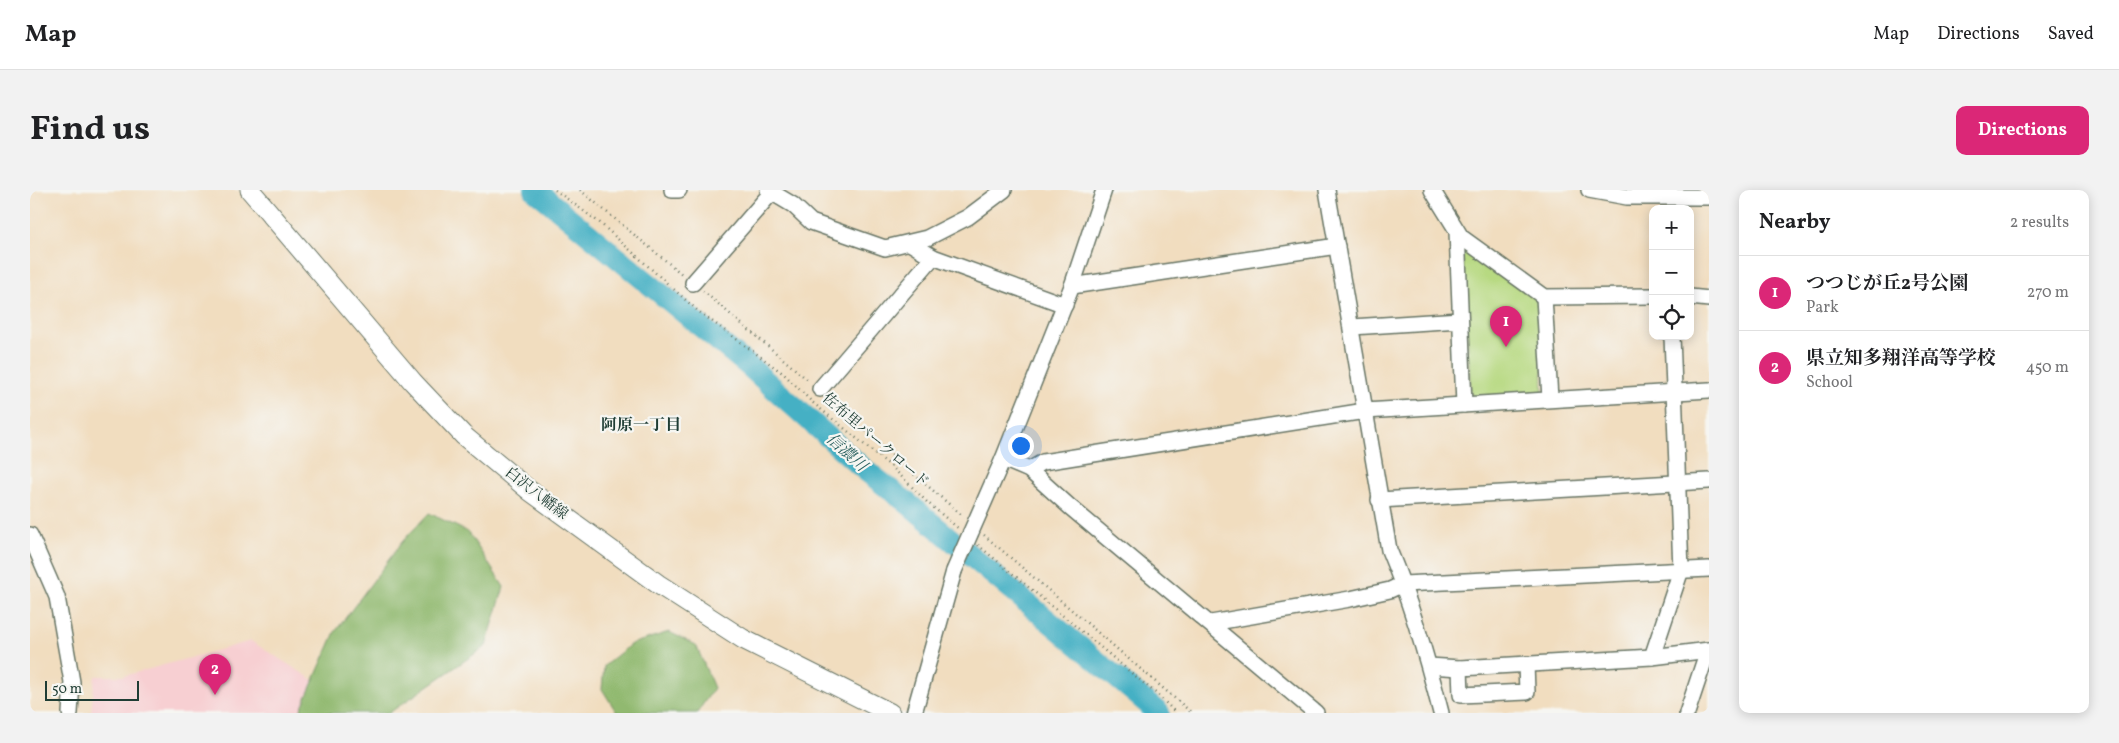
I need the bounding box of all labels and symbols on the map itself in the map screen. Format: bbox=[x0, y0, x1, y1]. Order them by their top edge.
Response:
pin: 1 bbox=[1490, 306, 1522, 347]
street label: 佐布里パークロード bbox=[817, 389, 933, 493]
district label: 阿原一丁目 bbox=[601, 415, 681, 437]
water label: 信濃川 bbox=[821, 429, 873, 479]
your location bbox=[1008, 433, 1034, 459]
street label: 白沢八幡線 bbox=[500, 463, 572, 525]
pin: 2 bbox=[199, 654, 231, 695]
scale bar bbox=[45, 678, 139, 701]

